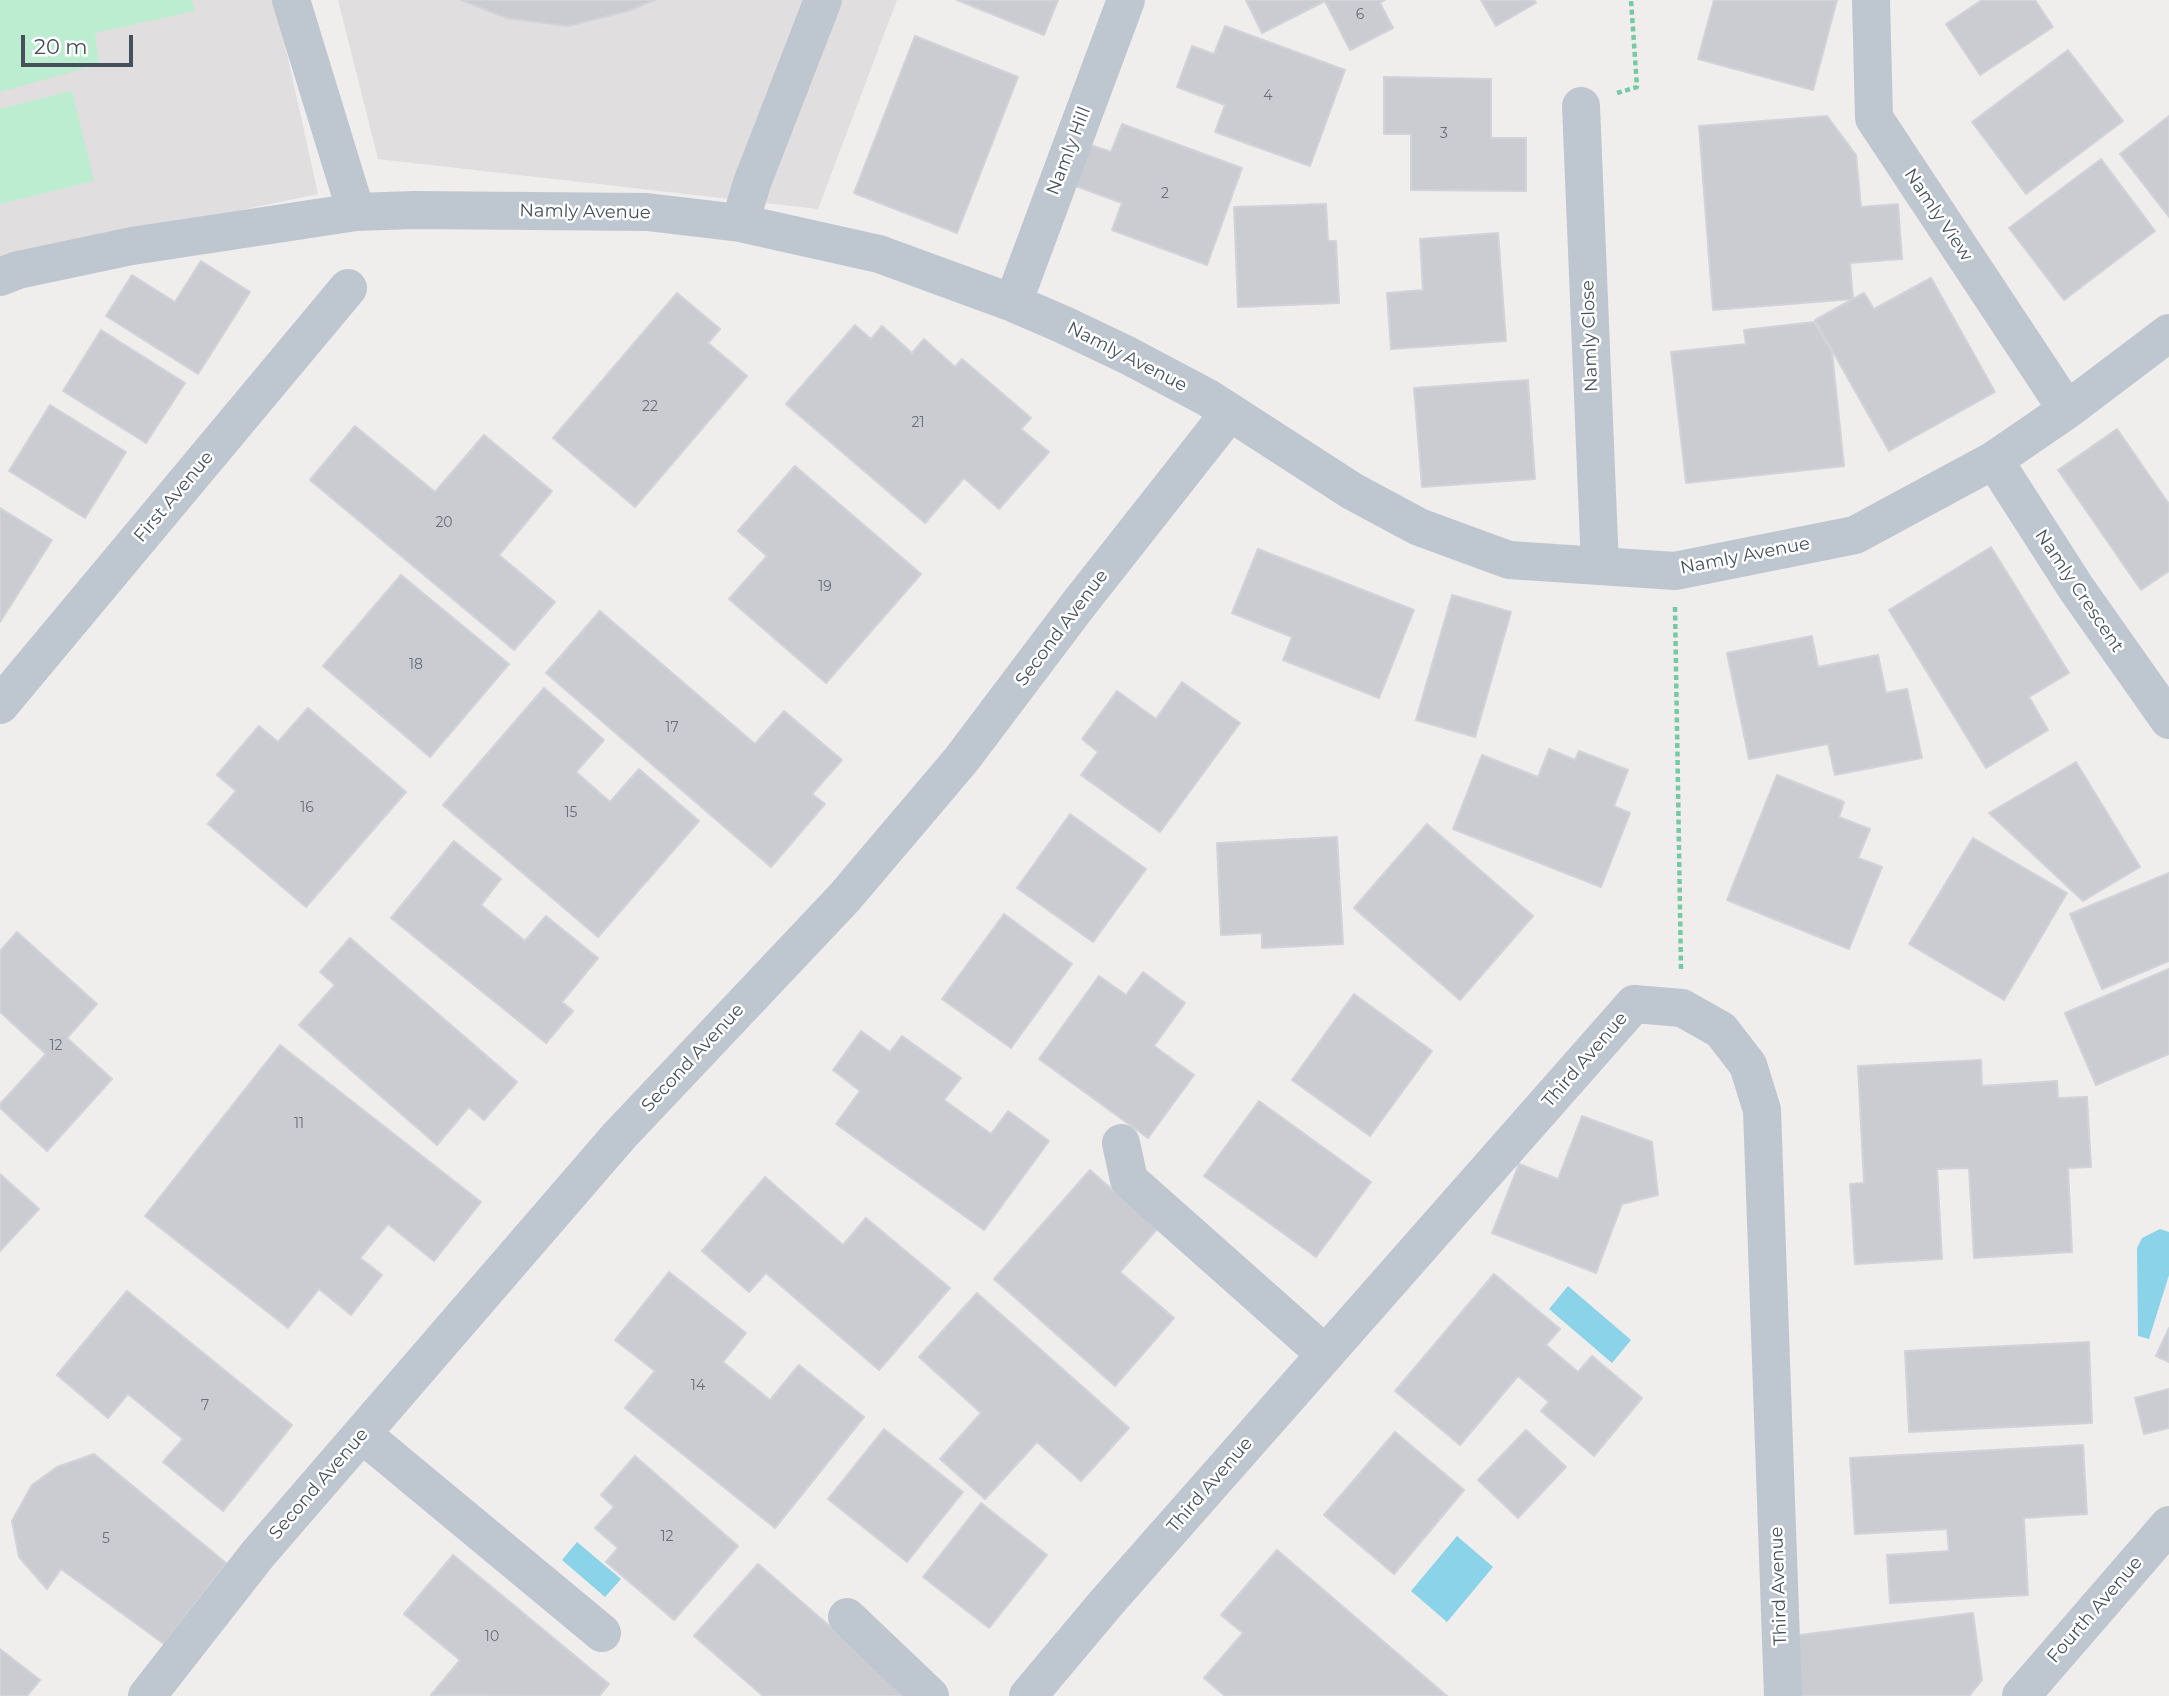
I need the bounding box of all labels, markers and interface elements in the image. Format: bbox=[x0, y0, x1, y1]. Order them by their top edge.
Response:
house number: 6 bbox=[1356, 7, 1364, 23]
scale bar bbox=[24, 21, 136, 65]
text: 20 m bbox=[34, 34, 88, 59]
house number: 4 bbox=[1263, 88, 1273, 104]
street label: Namly Hill bbox=[1042, 104, 1096, 198]
house number: 3 bbox=[1440, 126, 1448, 142]
street label: Namly View bbox=[1899, 165, 1977, 265]
house number: 2 bbox=[1161, 186, 1169, 202]
street label: Namly Avenue bbox=[519, 200, 651, 224]
street label: Namly Close bbox=[1577, 280, 1603, 392]
street label: Namly Avenue bbox=[1064, 318, 1190, 396]
house number: 22 bbox=[642, 399, 658, 415]
house number: 21 bbox=[911, 415, 925, 431]
street label: First Avenue bbox=[130, 447, 218, 547]
house number: 20 bbox=[435, 515, 453, 531]
street label: Namly Crescent bbox=[2030, 526, 2128, 656]
street label: Namly Avenue bbox=[1678, 533, 1812, 579]
street label: Second Avenue bbox=[1011, 566, 1113, 690]
house number: 19 bbox=[818, 579, 832, 595]
house number: 18 bbox=[409, 657, 423, 673]
house number: 17 bbox=[665, 720, 679, 736]
house number: 16 bbox=[300, 800, 314, 816]
house number: 15 bbox=[565, 805, 577, 821]
street label: Second Avenue bbox=[637, 999, 749, 1117]
street label: Third Avenue bbox=[1538, 1008, 1632, 1112]
house number: 12 bbox=[49, 1038, 63, 1054]
house number: 11 bbox=[294, 1116, 304, 1132]
house number: 14 bbox=[691, 1378, 705, 1394]
house number: 7 bbox=[201, 1398, 209, 1414]
street label: Second Avenue bbox=[265, 1424, 373, 1544]
street label: Third Avenue bbox=[1163, 1433, 1257, 1537]
street label: Third Avenue bbox=[1766, 1526, 1792, 1646]
house number: 12 bbox=[660, 1529, 674, 1545]
house number: 5 bbox=[102, 1531, 110, 1547]
street label: Fourth Avenue bbox=[2043, 1552, 2147, 1668]
house number: 10 bbox=[485, 1629, 499, 1645]

